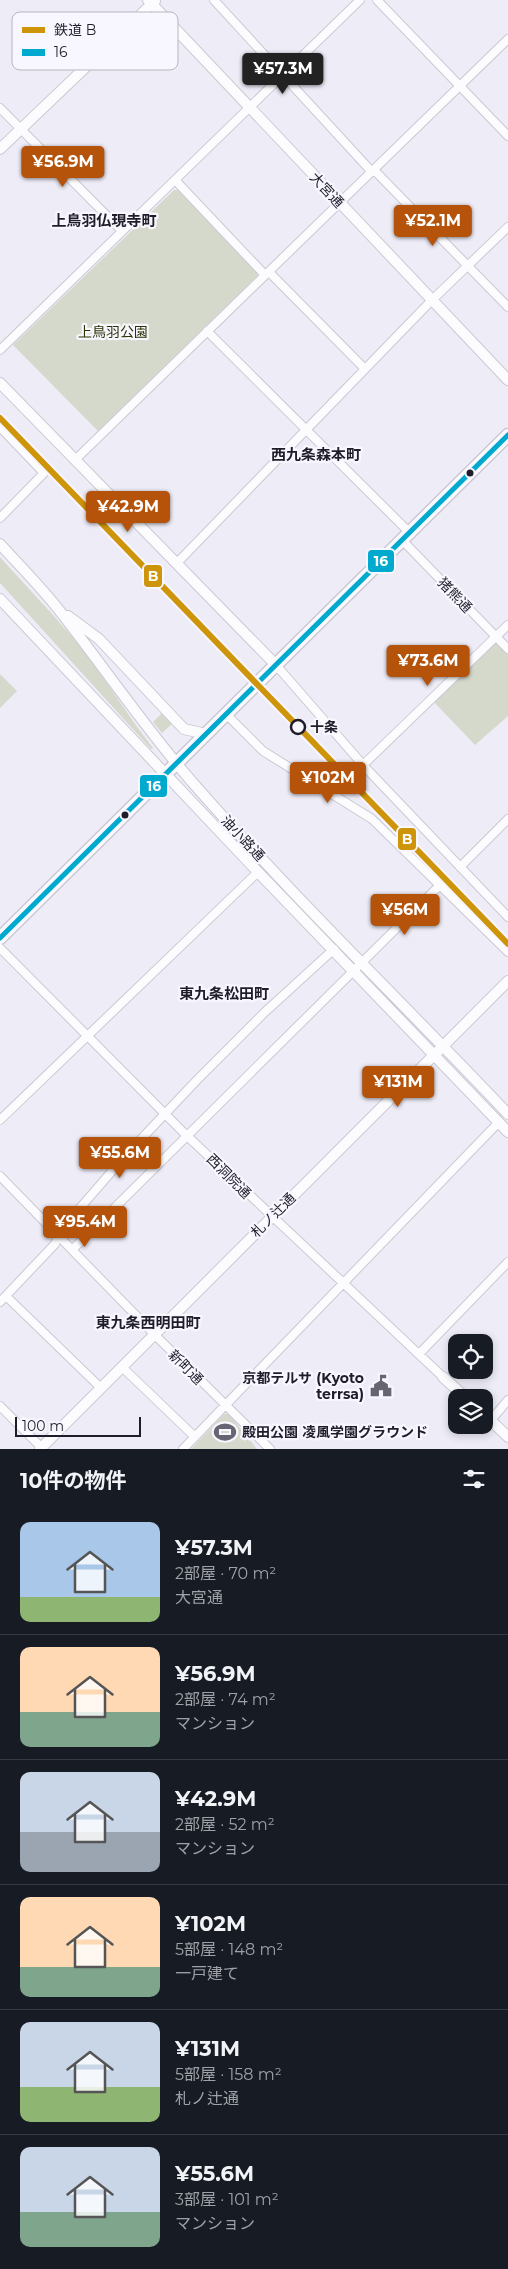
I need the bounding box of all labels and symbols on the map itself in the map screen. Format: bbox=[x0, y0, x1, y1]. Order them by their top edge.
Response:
legend bbox=[12, 12, 178, 70]
text: 鉄道 B bbox=[54, 21, 96, 39]
text: 16 bbox=[54, 43, 68, 61]
pin: ¥57.3M bbox=[242, 52, 324, 95]
pin: ¥56.9M bbox=[22, 146, 104, 188]
street label: 大宮通 bbox=[306, 169, 348, 211]
pin: ¥52.1M bbox=[392, 204, 474, 247]
district label: 上鳥羽仏現寺町 bbox=[51, 211, 157, 230]
park label: 上鳥羽公園 bbox=[78, 323, 148, 341]
district label: 西九条森本町 bbox=[271, 445, 361, 464]
unlabelled marker bbox=[465, 468, 475, 478]
pin: ¥42.9M bbox=[87, 490, 169, 533]
line badge: 16 bbox=[367, 549, 395, 573]
text: 16 bbox=[374, 552, 388, 570]
line badge: B bbox=[143, 564, 163, 588]
text: B bbox=[148, 567, 159, 585]
street label: 猪熊通 bbox=[434, 574, 476, 616]
pin: ¥73.6M bbox=[387, 644, 469, 687]
place label: 十条 bbox=[310, 718, 338, 736]
marker: 十条 bbox=[290, 719, 306, 735]
pin: ¥102M bbox=[293, 762, 363, 804]
line badge: 16 bbox=[139, 774, 168, 798]
text: 16 bbox=[147, 777, 161, 795]
unlabelled marker bbox=[120, 810, 130, 820]
street label: 油小路通 bbox=[217, 811, 269, 865]
line badge: B bbox=[397, 827, 417, 851]
text: B bbox=[402, 830, 413, 848]
pin: ¥56M bbox=[375, 894, 435, 936]
district label: 東九条松田町 bbox=[179, 984, 269, 1003]
pin: ¥131M bbox=[363, 1066, 433, 1108]
pin: ¥55.6M bbox=[79, 1136, 161, 1179]
street label: 西洞院通 bbox=[203, 1150, 255, 1202]
street label: 札ノ辻通 bbox=[247, 1189, 299, 1241]
pin: ¥95.4M bbox=[44, 1206, 126, 1248]
district label: 東九条西明田町 bbox=[95, 1313, 201, 1332]
street label: 新町通 bbox=[165, 1346, 207, 1388]
place label: 京都テルサ (Kyoto terrsa) bbox=[242, 1369, 364, 1403]
public building icon: 京都テルサ (Kyoto terrsa) bbox=[368, 1373, 394, 1399]
scale bar bbox=[15, 1414, 141, 1437]
sports icon: 殿田公園 凌風学園グラウンド bbox=[212, 1419, 238, 1445]
place label: 殿田公園 凌風学園グラウンド bbox=[242, 1423, 428, 1441]

